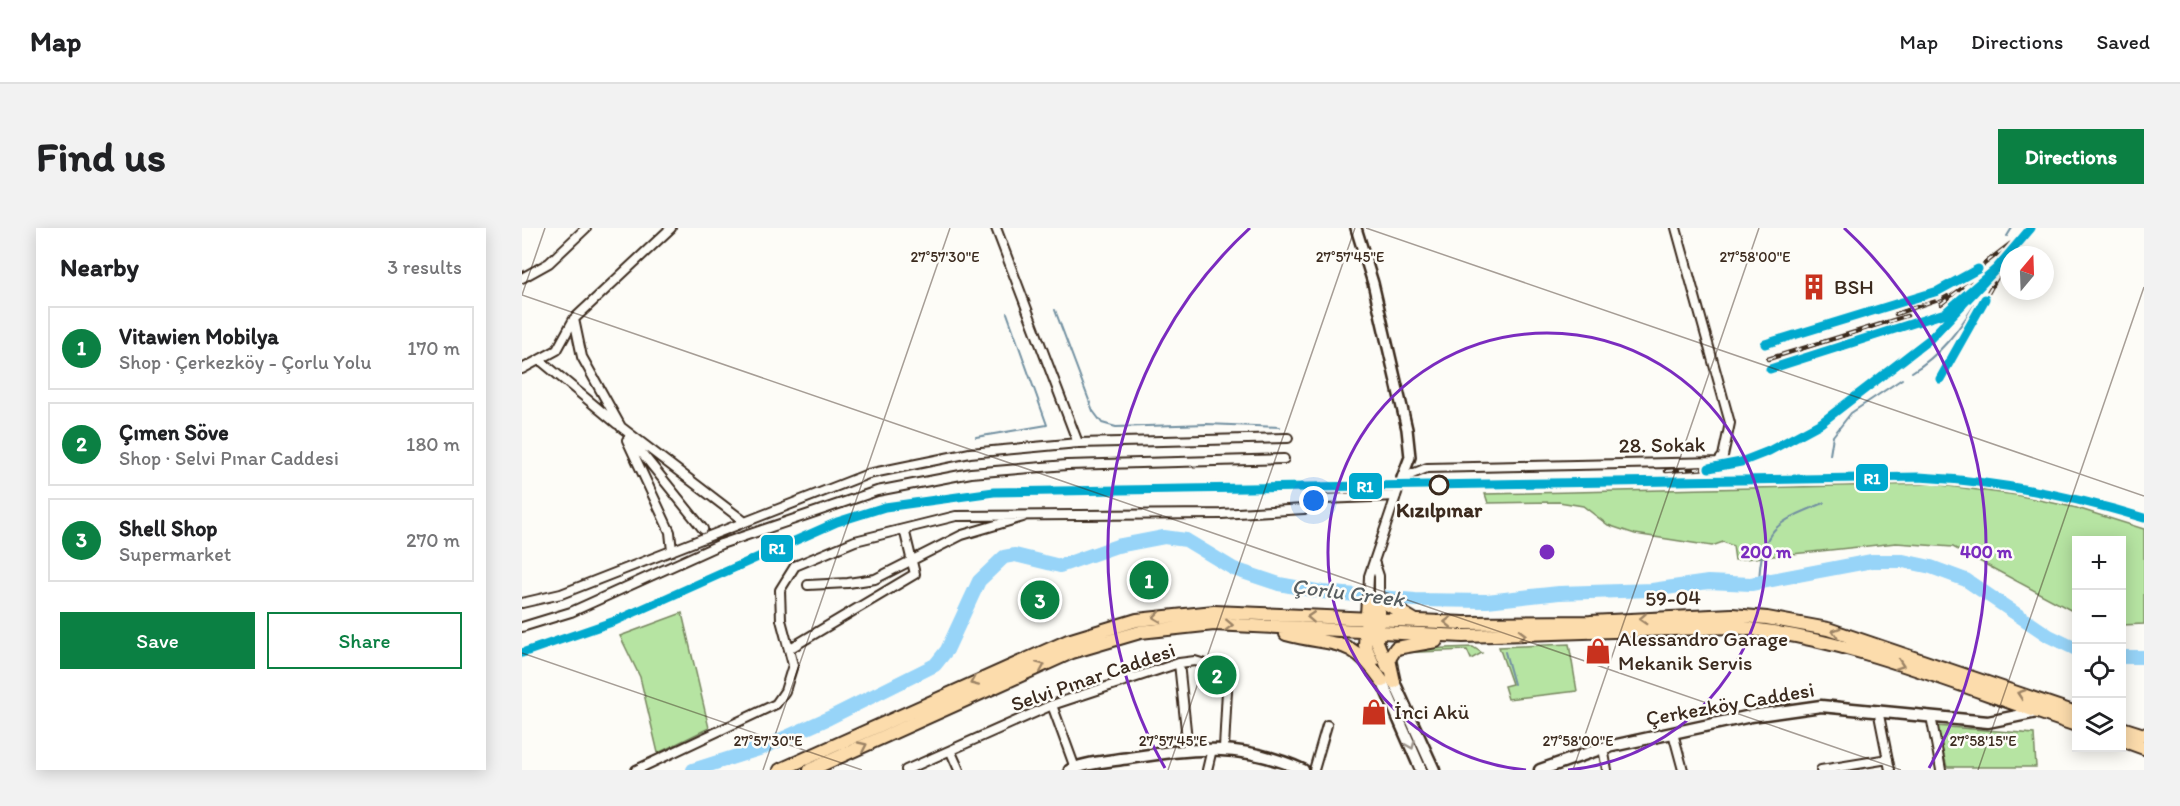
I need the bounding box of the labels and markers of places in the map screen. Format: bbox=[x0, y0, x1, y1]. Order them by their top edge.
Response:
building icon: BSH bbox=[1799, 272, 1829, 302]
place label: BSH bbox=[1834, 274, 1874, 299]
marker: Kızılpınar bbox=[1429, 475, 1449, 495]
place label: Kızılpınar bbox=[1396, 497, 1483, 523]
centre of rings bbox=[1537, 542, 1557, 562]
pin: 1 bbox=[1130, 558, 1168, 602]
pin: 3 bbox=[1020, 578, 1060, 622]
place label: Alessandro Garage Mekanik Servis bbox=[1618, 626, 1788, 675]
shop icon: Alessandro Garage Mekanik Servis bbox=[1583, 636, 1613, 666]
pin: 2 bbox=[1198, 652, 1236, 698]
shop icon: İnci Akü bbox=[1359, 697, 1389, 727]
place label: İnci Akü bbox=[1394, 699, 1470, 724]

